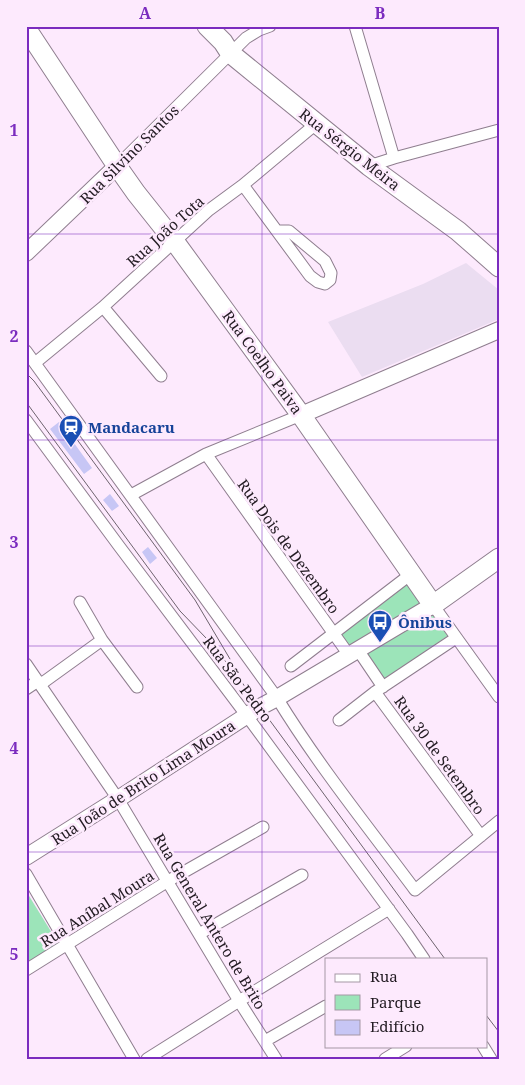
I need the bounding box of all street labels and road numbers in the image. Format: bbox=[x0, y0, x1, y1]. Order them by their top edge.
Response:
street label: Rua Silvino Santos bbox=[75, 100, 183, 208]
street label: Rua Sérgio Meira bbox=[296, 103, 404, 195]
street label: Rua João Tota bbox=[122, 191, 208, 271]
street label: Rua Coelho Paiva bbox=[219, 306, 307, 418]
street label: Rua Dois de Dezembro bbox=[233, 475, 345, 617]
street label: Rua São Pedro bbox=[199, 632, 277, 726]
street label: Rua 30 de Setembro bbox=[390, 692, 490, 818]
street label: Rua João de Brito Lima Moura bbox=[47, 715, 239, 849]
street label: Rua General Antero de Brito bbox=[149, 829, 271, 1013]
street label: Rua Aníbal Moura bbox=[36, 865, 158, 951]

